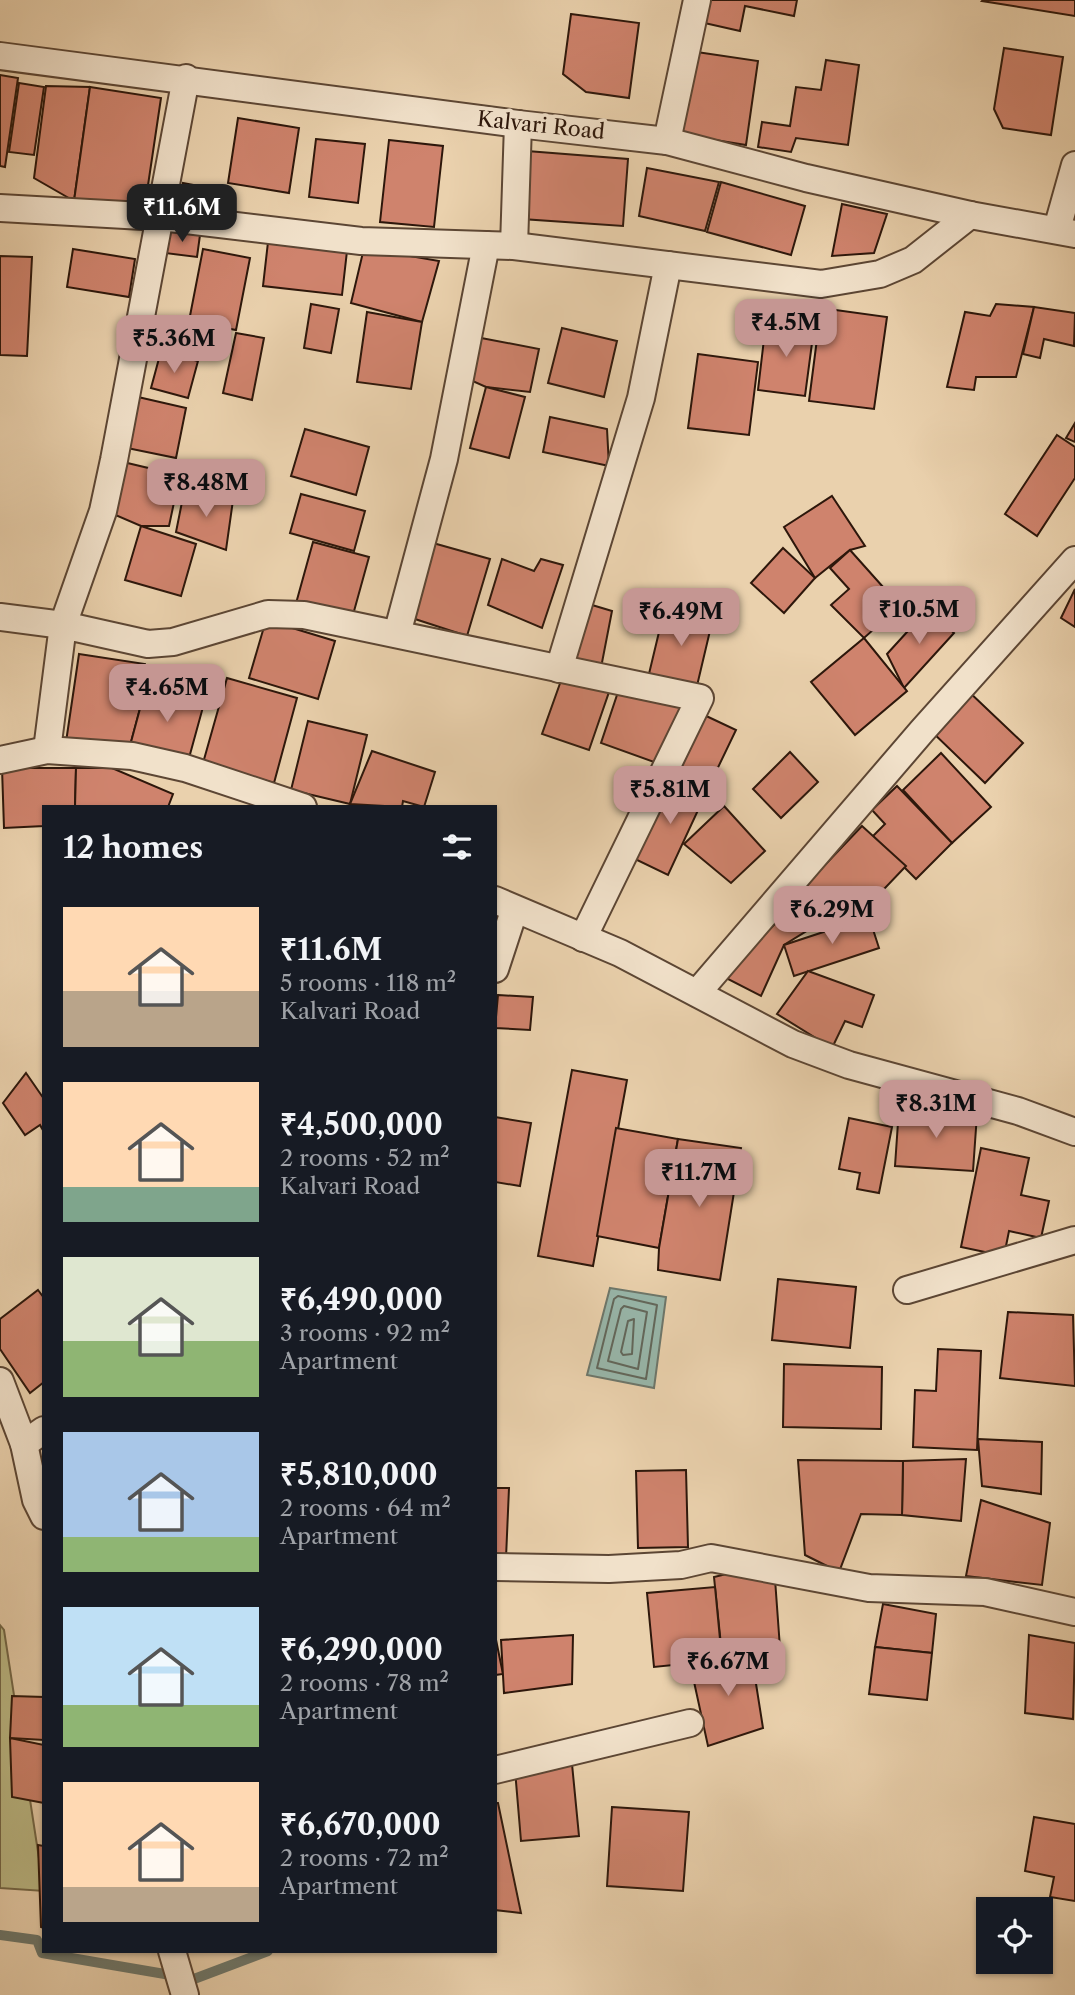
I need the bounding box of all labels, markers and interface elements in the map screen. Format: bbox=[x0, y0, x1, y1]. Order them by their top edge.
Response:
street label: Kalvari Road bbox=[476, 106, 606, 144]
pin: ₹11.6M bbox=[125, 184, 239, 244]
text: ₹11.6M bbox=[143, 193, 221, 221]
pin: ₹4.5M bbox=[737, 300, 835, 359]
text: ₹4.5M bbox=[751, 308, 821, 336]
pin: ₹5.36M bbox=[117, 316, 231, 375]
text: ₹5.36M bbox=[132, 324, 216, 352]
pin: ₹8.48M bbox=[149, 460, 263, 519]
text: ₹8.48M bbox=[163, 468, 249, 496]
pin: ₹10.5M bbox=[862, 586, 976, 646]
pin: ₹6.49M bbox=[624, 588, 738, 648]
text: ₹10.5M bbox=[878, 595, 960, 623]
text: ₹6.49M bbox=[638, 597, 724, 625]
pin: ₹4.65M bbox=[110, 664, 224, 724]
text: ₹4.65M bbox=[125, 673, 209, 701]
pin: ₹5.81M bbox=[613, 766, 727, 826]
text: ₹5.81M bbox=[629, 775, 711, 803]
icon: filters bbox=[438, 828, 476, 866]
text: 12 homes bbox=[63, 829, 203, 866]
pin: ₹6.29M bbox=[775, 886, 889, 946]
text: ₹6.29M bbox=[790, 895, 874, 923]
text: ₹11.6M bbox=[280, 931, 382, 968]
icon: home bbox=[119, 935, 203, 1019]
text: 5 rooms · 118 m² bbox=[280, 969, 456, 997]
text: Kalvari Road bbox=[280, 997, 420, 1025]
pin: ₹8.31M bbox=[879, 1080, 993, 1140]
text: ₹8.31M bbox=[895, 1089, 977, 1117]
text: ₹4,500,000 bbox=[280, 1106, 443, 1143]
icon: home bbox=[119, 1110, 203, 1194]
text: 2 rooms · 52 m² bbox=[280, 1144, 450, 1172]
pin: ₹11.7M bbox=[642, 1150, 756, 1209]
text: ₹11.7M bbox=[661, 1158, 737, 1186]
text: Kalvari Road bbox=[280, 1172, 420, 1200]
text: ₹6,490,000 bbox=[280, 1281, 443, 1318]
icon: home bbox=[119, 1285, 203, 1369]
text: 3 rooms · 92 m² bbox=[280, 1319, 450, 1347]
text: Apartment bbox=[280, 1347, 398, 1375]
text: ₹5,810,000 bbox=[280, 1456, 438, 1493]
icon: home bbox=[119, 1460, 203, 1544]
text: 2 rooms · 64 m² bbox=[280, 1494, 451, 1522]
text: Apartment bbox=[280, 1522, 398, 1550]
text: ₹6,290,000 bbox=[280, 1631, 443, 1668]
icon: home bbox=[119, 1635, 203, 1719]
pin: ₹6.67M bbox=[671, 1638, 785, 1698]
text: ₹6.67M bbox=[686, 1647, 770, 1675]
text: 2 rooms · 78 m² bbox=[280, 1669, 449, 1697]
text: Apartment bbox=[280, 1697, 398, 1725]
text: ₹6,670,000 bbox=[280, 1806, 441, 1843]
icon: home bbox=[119, 1810, 203, 1894]
text: 2 rooms · 72 m² bbox=[280, 1844, 449, 1872]
text: Apartment bbox=[280, 1872, 398, 1900]
map controls bbox=[976, 1897, 1053, 1974]
button: locate bbox=[976, 1897, 1053, 1974]

